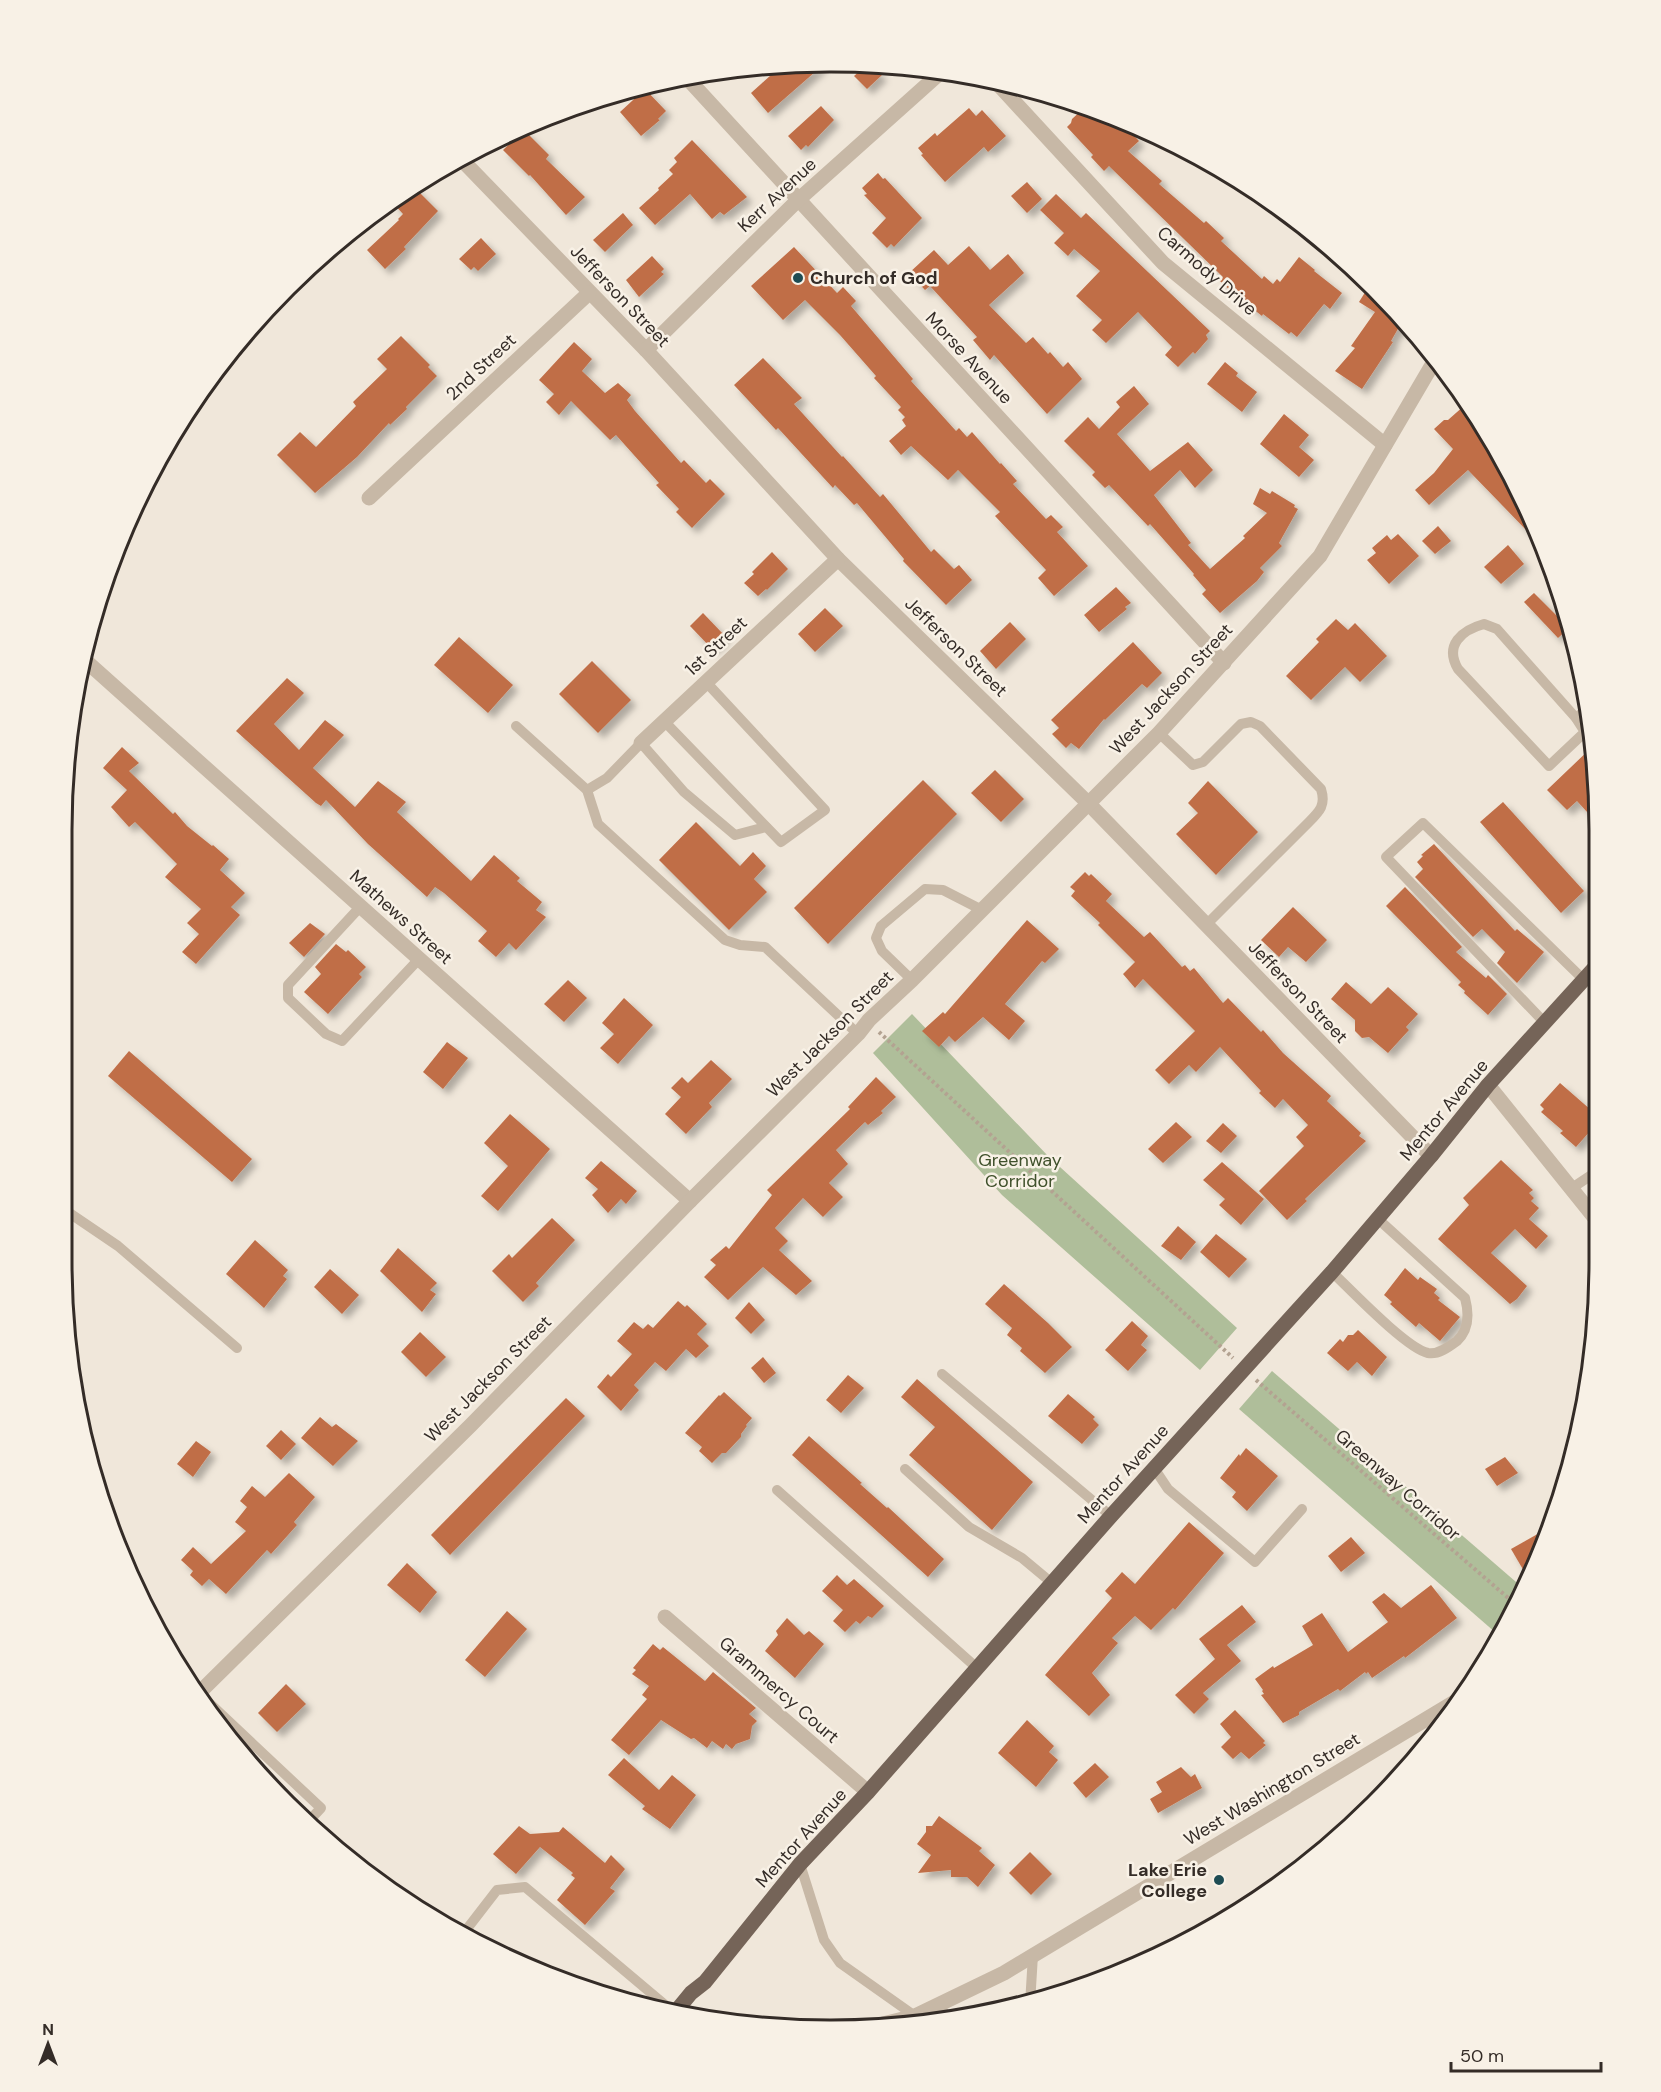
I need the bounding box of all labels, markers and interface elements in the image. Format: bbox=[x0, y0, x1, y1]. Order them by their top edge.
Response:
street label: Kerr Avenue bbox=[732, 152, 822, 238]
street label: Carmody Drive bbox=[1152, 221, 1262, 321]
street label: Jefferson Street bbox=[565, 240, 675, 352]
place label: Church of God bbox=[810, 266, 938, 290]
marker: Church of God bbox=[791, 271, 805, 285]
street label: Morse Avenue bbox=[920, 307, 1018, 409]
street label: 2nd Street bbox=[441, 328, 521, 406]
street label: Jefferson Street bbox=[900, 592, 1012, 702]
street label: 1st Street bbox=[680, 611, 752, 681]
street label: West Jackson Street bbox=[1104, 618, 1238, 760]
street label: Mathews Street bbox=[344, 864, 458, 970]
street label: Jefferson Street bbox=[1243, 936, 1353, 1048]
street label: West Jackson Street bbox=[761, 965, 899, 1103]
street label: Mentor Avenue bbox=[1394, 1054, 1494, 1166]
park label: Greenway Corridor bbox=[978, 1148, 1062, 1193]
street label: West Jackson Street bbox=[419, 1310, 557, 1448]
street label: Mentor Avenue bbox=[1072, 1419, 1174, 1529]
street label: Greenway Corridor bbox=[1330, 1424, 1466, 1546]
street label: Grammercy Court bbox=[714, 1631, 844, 1749]
street label: West Washington Street bbox=[1180, 1727, 1364, 1851]
street label: Mentor Avenue bbox=[750, 1783, 852, 1893]
place label: Lake Erie College bbox=[1128, 1858, 1207, 1903]
marker: Lake Erie College bbox=[1212, 1873, 1226, 1887]
north arrow bbox=[18, 2014, 78, 2074]
text: N bbox=[42, 2019, 54, 2040]
scale bar bbox=[1451, 2035, 1601, 2073]
text: 50 m bbox=[1460, 2044, 1504, 2068]

